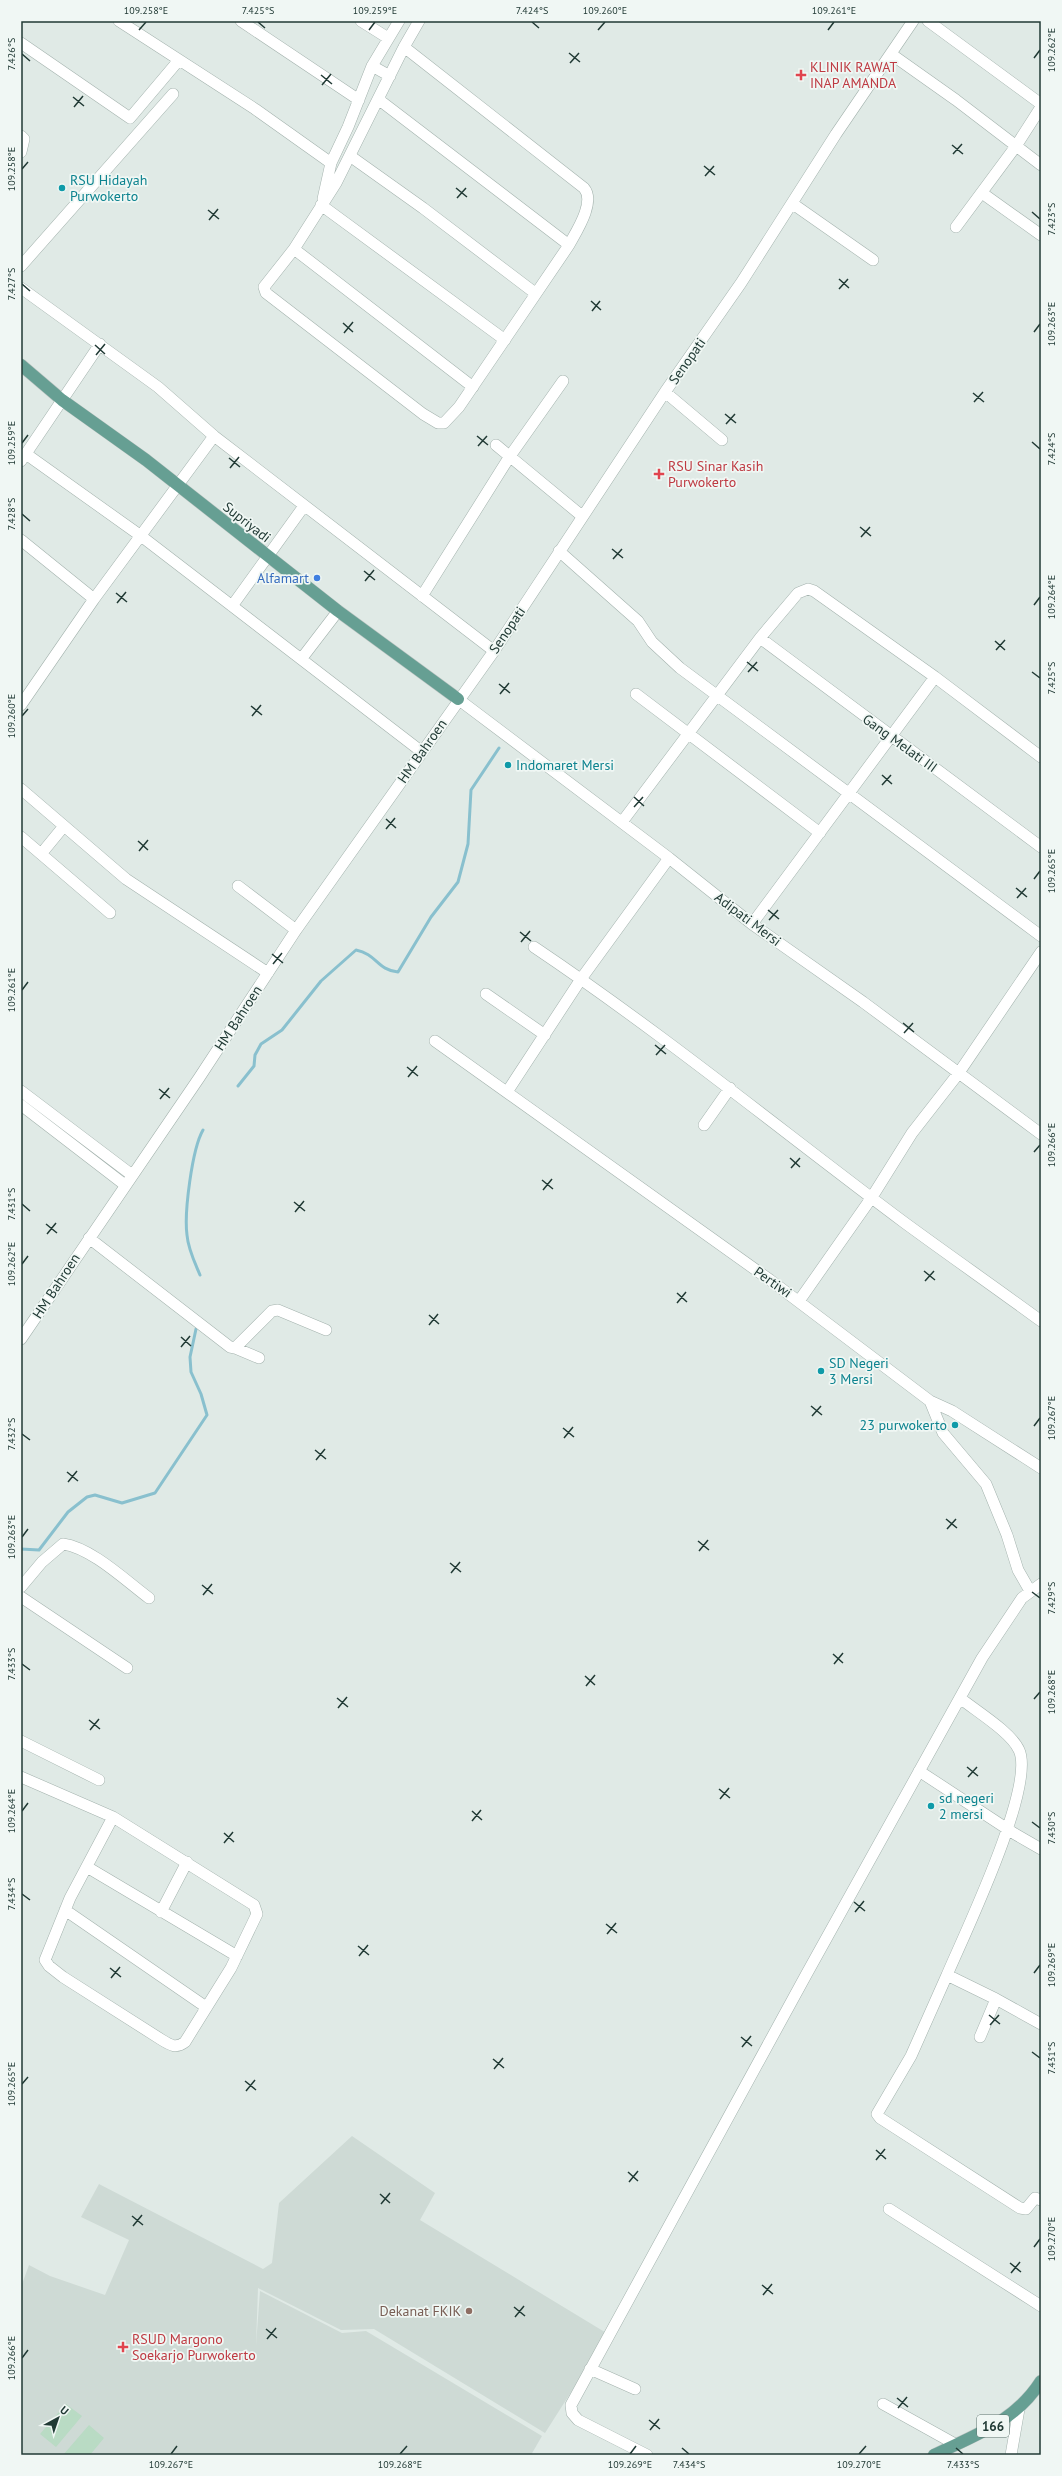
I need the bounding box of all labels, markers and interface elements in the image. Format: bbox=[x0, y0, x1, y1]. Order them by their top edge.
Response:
text: 109.258°E bbox=[124, 4, 168, 17]
text: 7.425°S bbox=[242, 4, 274, 17]
text: 109.259°E bbox=[353, 4, 397, 17]
text: 7.424°S bbox=[516, 4, 548, 17]
text: 109.260°E bbox=[583, 4, 627, 17]
text: 109.261°E bbox=[812, 4, 856, 17]
text: 109.262°E bbox=[1045, 28, 1058, 72]
text: 7.426°S bbox=[5, 38, 18, 70]
place label: KLINIK RAWAT INAP AMANDA bbox=[810, 58, 897, 92]
marker: KLINIK RAWAT INAP AMANDA bbox=[795, 69, 807, 81]
text: 109.258°E bbox=[5, 147, 18, 191]
place label: RSU Hidayah Purwokerto bbox=[70, 171, 147, 205]
marker: RSU Hidayah Purwokerto bbox=[57, 183, 67, 193]
text: 7.423°S bbox=[1045, 203, 1058, 235]
text: 7.427°S bbox=[5, 268, 18, 300]
text: 109.263°E bbox=[1045, 302, 1058, 346]
street label: Senopati bbox=[665, 334, 709, 388]
text: 109.259°E bbox=[5, 421, 18, 465]
text: 7.424°S bbox=[1045, 433, 1058, 465]
place label: RSU Sinar Kasih Purwokerto bbox=[668, 457, 763, 491]
marker: RSU Sinar Kasih Purwokerto bbox=[653, 468, 665, 480]
text: 7.428°S bbox=[5, 498, 18, 530]
street label: Supriyadi bbox=[219, 498, 275, 546]
place label: Alfamart bbox=[257, 569, 309, 587]
marker: Alfamart bbox=[312, 573, 322, 583]
text: 109.264°E bbox=[1045, 575, 1058, 619]
street label: Senopati bbox=[485, 603, 529, 657]
text: 7.425°S bbox=[1045, 662, 1058, 694]
text: 109.260°E bbox=[5, 694, 18, 738]
street label: Gang Melati III bbox=[859, 710, 941, 776]
street label: HM Bahroen bbox=[393, 716, 451, 786]
place label: Indomaret Mersi bbox=[516, 756, 614, 774]
marker: Indomaret Mersi bbox=[503, 760, 513, 770]
text: 109.265°E bbox=[1045, 849, 1058, 893]
street label: Adipati Mersi bbox=[711, 888, 785, 950]
text: 109.261°E bbox=[5, 968, 18, 1012]
street label: HM Bahroen bbox=[210, 982, 266, 1054]
text: 109.266°E bbox=[1045, 1123, 1058, 1167]
text: 7.431°S bbox=[5, 1188, 18, 1220]
text: 109.262°E bbox=[5, 1242, 18, 1286]
street label: HM Bahroen bbox=[28, 1250, 84, 1322]
street label: Pertiwi bbox=[751, 1263, 795, 1301]
place label: SD Negeri 3 Mersi bbox=[829, 1354, 889, 1388]
marker: SD Negeri 3 Mersi bbox=[816, 1366, 826, 1376]
text: 109.267°E bbox=[1045, 1396, 1058, 1440]
place label: 23 purwokerto bbox=[860, 1416, 947, 1434]
text: 7.432°S bbox=[5, 1418, 18, 1450]
marker: 23 purwokerto bbox=[950, 1420, 960, 1430]
text: 109.263°E bbox=[5, 1515, 18, 1559]
text: 7.429°S bbox=[1045, 1582, 1058, 1614]
text: 7.433°S bbox=[5, 1648, 18, 1680]
text: 109.268°E bbox=[1045, 1670, 1058, 1714]
text: 109.264°E bbox=[5, 1789, 18, 1833]
place label: sd negeri 2 mersi bbox=[939, 1789, 994, 1823]
marker: sd negeri 2 mersi bbox=[926, 1801, 936, 1811]
text: 7.430°S bbox=[1045, 1812, 1058, 1844]
text: 7.434°S bbox=[5, 1878, 18, 1910]
text: 109.269°E bbox=[1045, 1943, 1058, 1987]
text: 7.431°S bbox=[1045, 2042, 1058, 2074]
text: 109.265°E bbox=[5, 2062, 18, 2106]
text: 109.270°E bbox=[1045, 2217, 1058, 2261]
place label: Dekanat FKIK bbox=[380, 2302, 461, 2320]
marker: Dekanat FKIK bbox=[464, 2306, 474, 2316]
place label: RSUD Margono Soekarjo Purwokerto bbox=[132, 2330, 256, 2364]
text: 109.266°E bbox=[5, 2336, 18, 2380]
marker: RSUD Margono Soekarjo Purwokerto bbox=[117, 2341, 129, 2353]
north arrow bbox=[38, 2398, 78, 2438]
text: U bbox=[57, 2403, 72, 2418]
road number: 166 bbox=[977, 2415, 1009, 2437]
text: 109.267°E bbox=[149, 2458, 193, 2471]
text: 109.268°E bbox=[378, 2458, 422, 2471]
text: 109.269°E bbox=[608, 2458, 652, 2471]
text: 7.434°S bbox=[673, 2458, 705, 2471]
text: 109.270°E bbox=[837, 2458, 881, 2471]
text: 7.433°S bbox=[947, 2458, 979, 2471]

